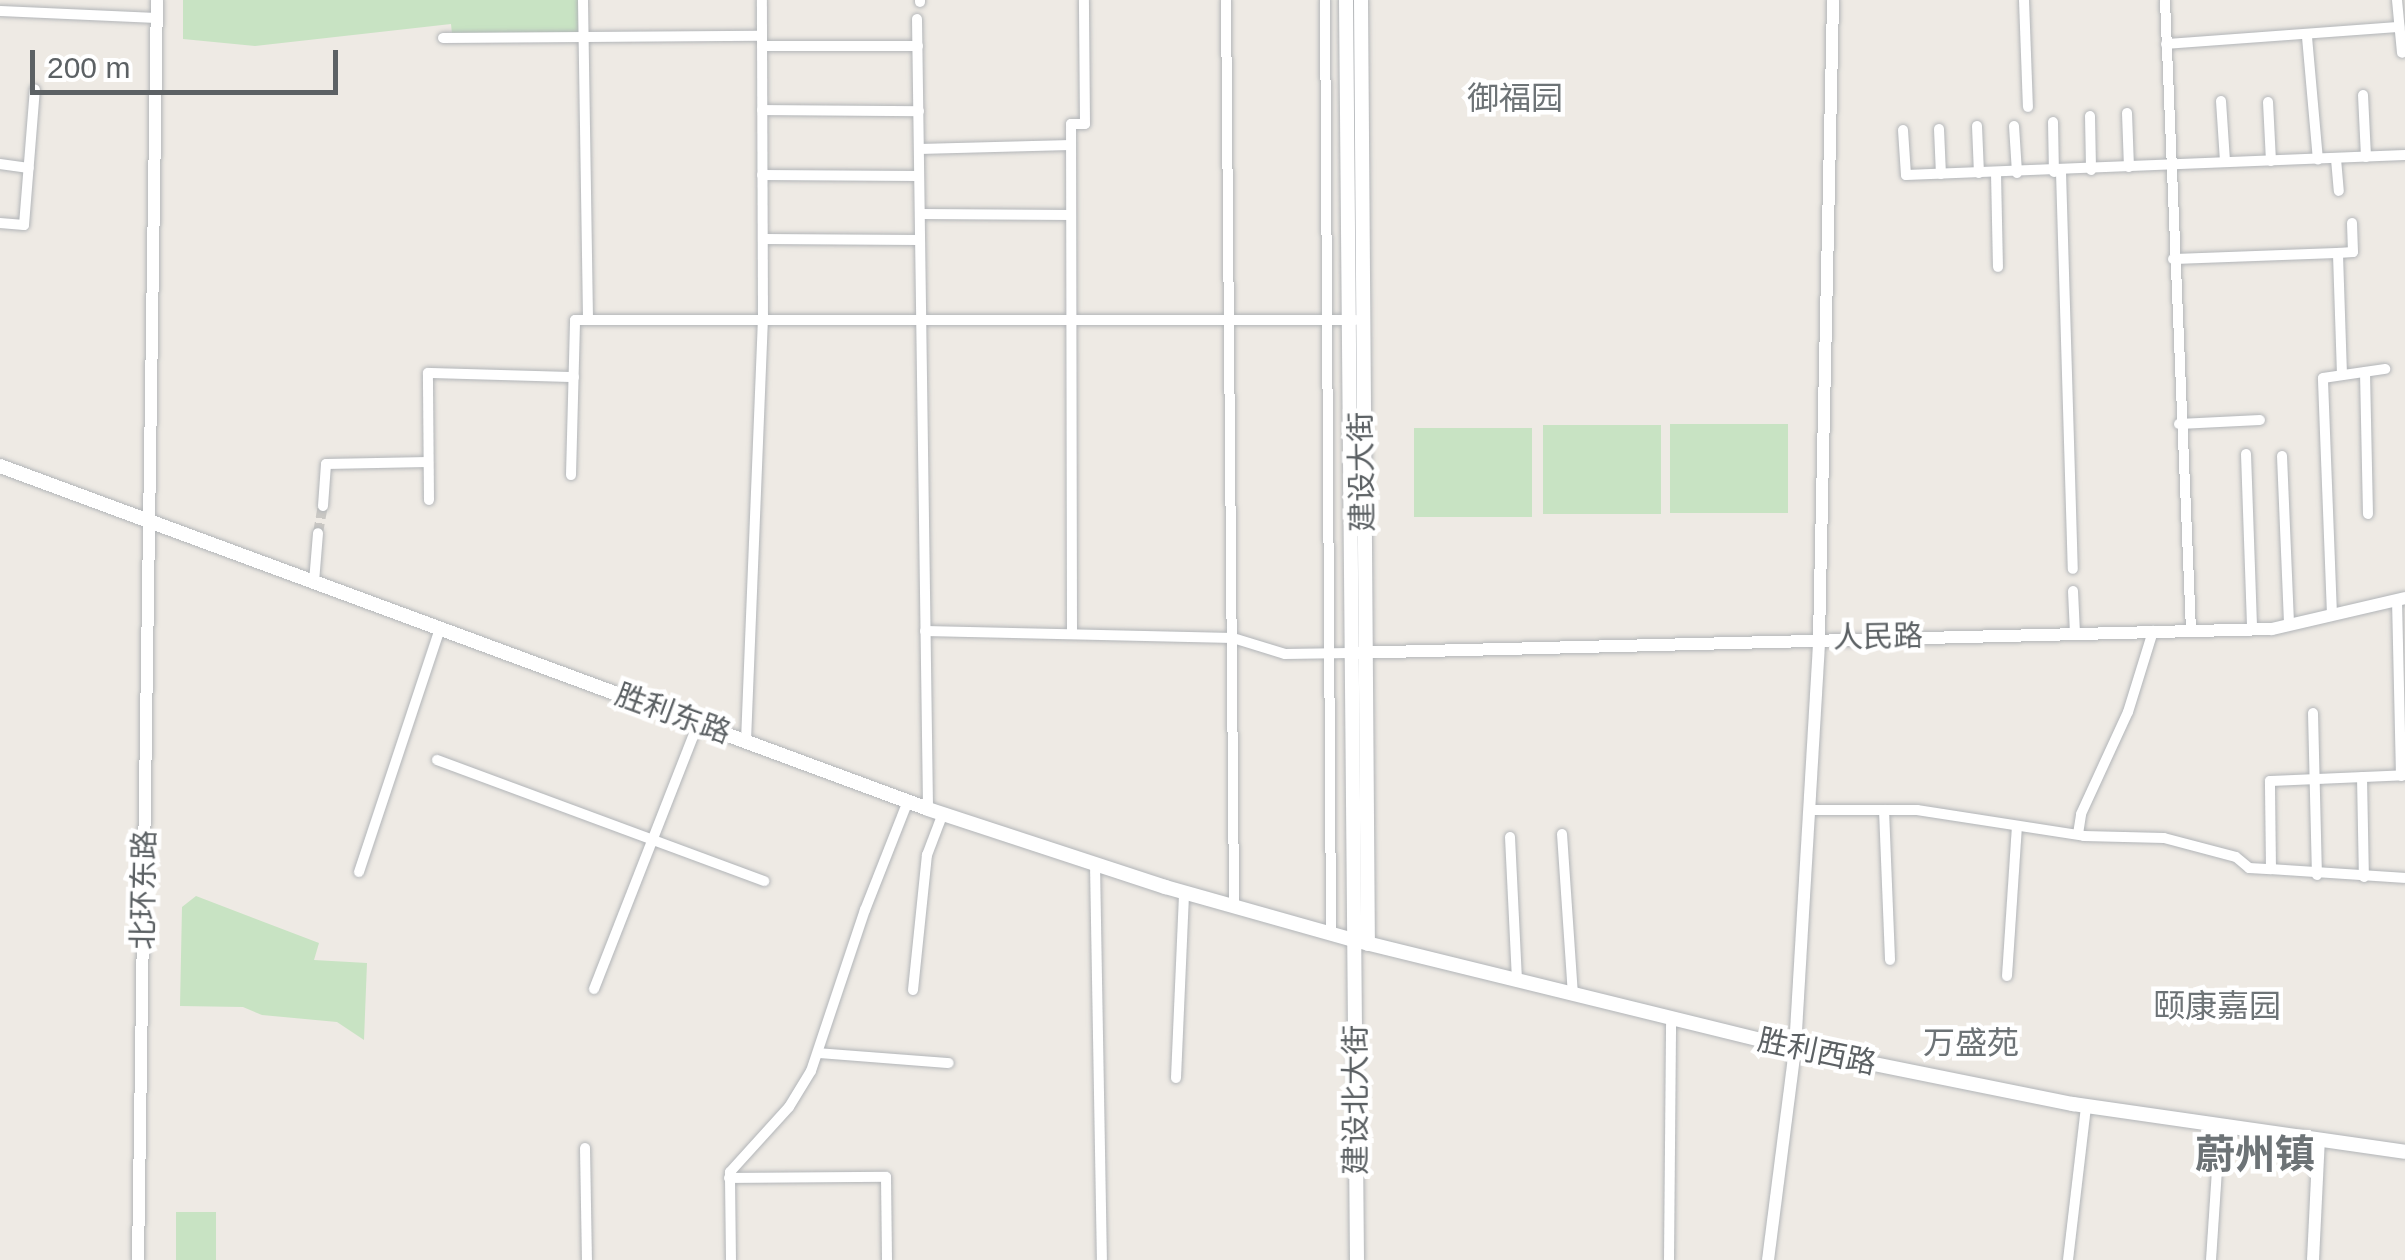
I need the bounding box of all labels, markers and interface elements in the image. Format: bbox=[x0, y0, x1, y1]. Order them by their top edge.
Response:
scale bar bbox=[35, 30, 342, 92]
text: 200 m bbox=[47, 51, 130, 84]
district label: 御福园 bbox=[1467, 79, 1563, 117]
street label: 建设大街 bbox=[1343, 412, 1381, 532]
street label: 人民路 bbox=[1833, 618, 1923, 656]
street label: 胜利东路 bbox=[610, 677, 736, 751]
street label: 北环东路 bbox=[125, 830, 163, 950]
district label: 颐康嘉园 bbox=[2153, 987, 2281, 1025]
street label: 胜利西路 bbox=[1755, 1022, 1879, 1082]
district label: 万盛苑 bbox=[1923, 1024, 2019, 1062]
street label: 建设北大街 bbox=[1338, 1025, 1374, 1175]
district label: 蔚州镇 bbox=[2195, 1130, 2315, 1178]

